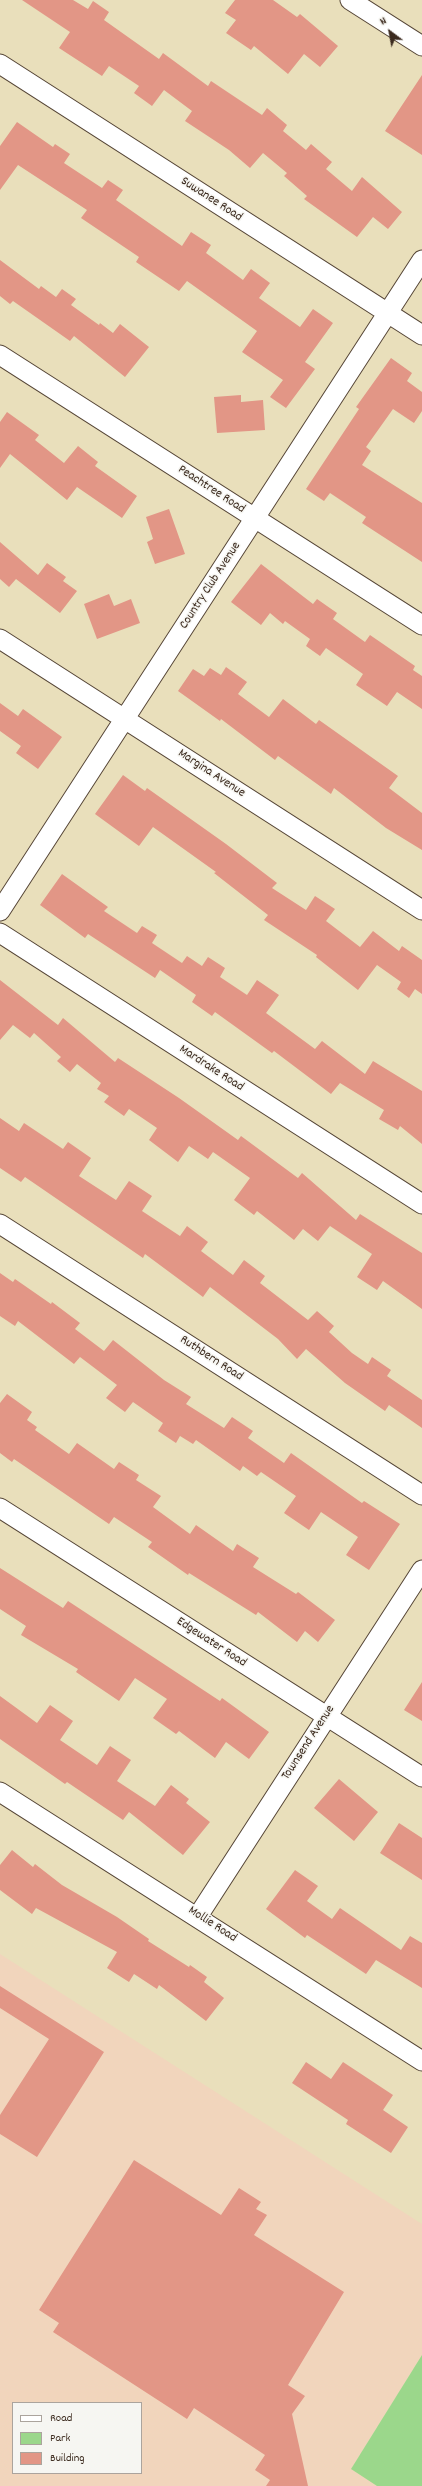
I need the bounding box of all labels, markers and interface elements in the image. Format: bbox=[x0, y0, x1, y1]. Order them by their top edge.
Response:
north arrow bbox=[370, 12, 410, 52]
text: N bbox=[377, 14, 390, 30]
street label: Suwanee Road bbox=[177, 174, 245, 226]
street label: Peachtree Road bbox=[174, 462, 248, 518]
street label: Country Club Avenue bbox=[177, 539, 245, 633]
street label: Margina Avenue bbox=[174, 746, 248, 802]
street label: Mardrake Road bbox=[176, 1042, 246, 1096]
street label: Ruthbern Road bbox=[176, 1333, 246, 1385]
street label: Edgewater Road bbox=[173, 1615, 249, 1671]
street label: Townsend Avenue bbox=[279, 1703, 339, 1783]
street label: Mollie Road bbox=[185, 1903, 239, 1947]
legend bbox=[12, 2402, 142, 2474]
text: Road bbox=[50, 2410, 72, 2427]
text: Park bbox=[50, 2430, 70, 2447]
text: Building bbox=[50, 2450, 85, 2467]

